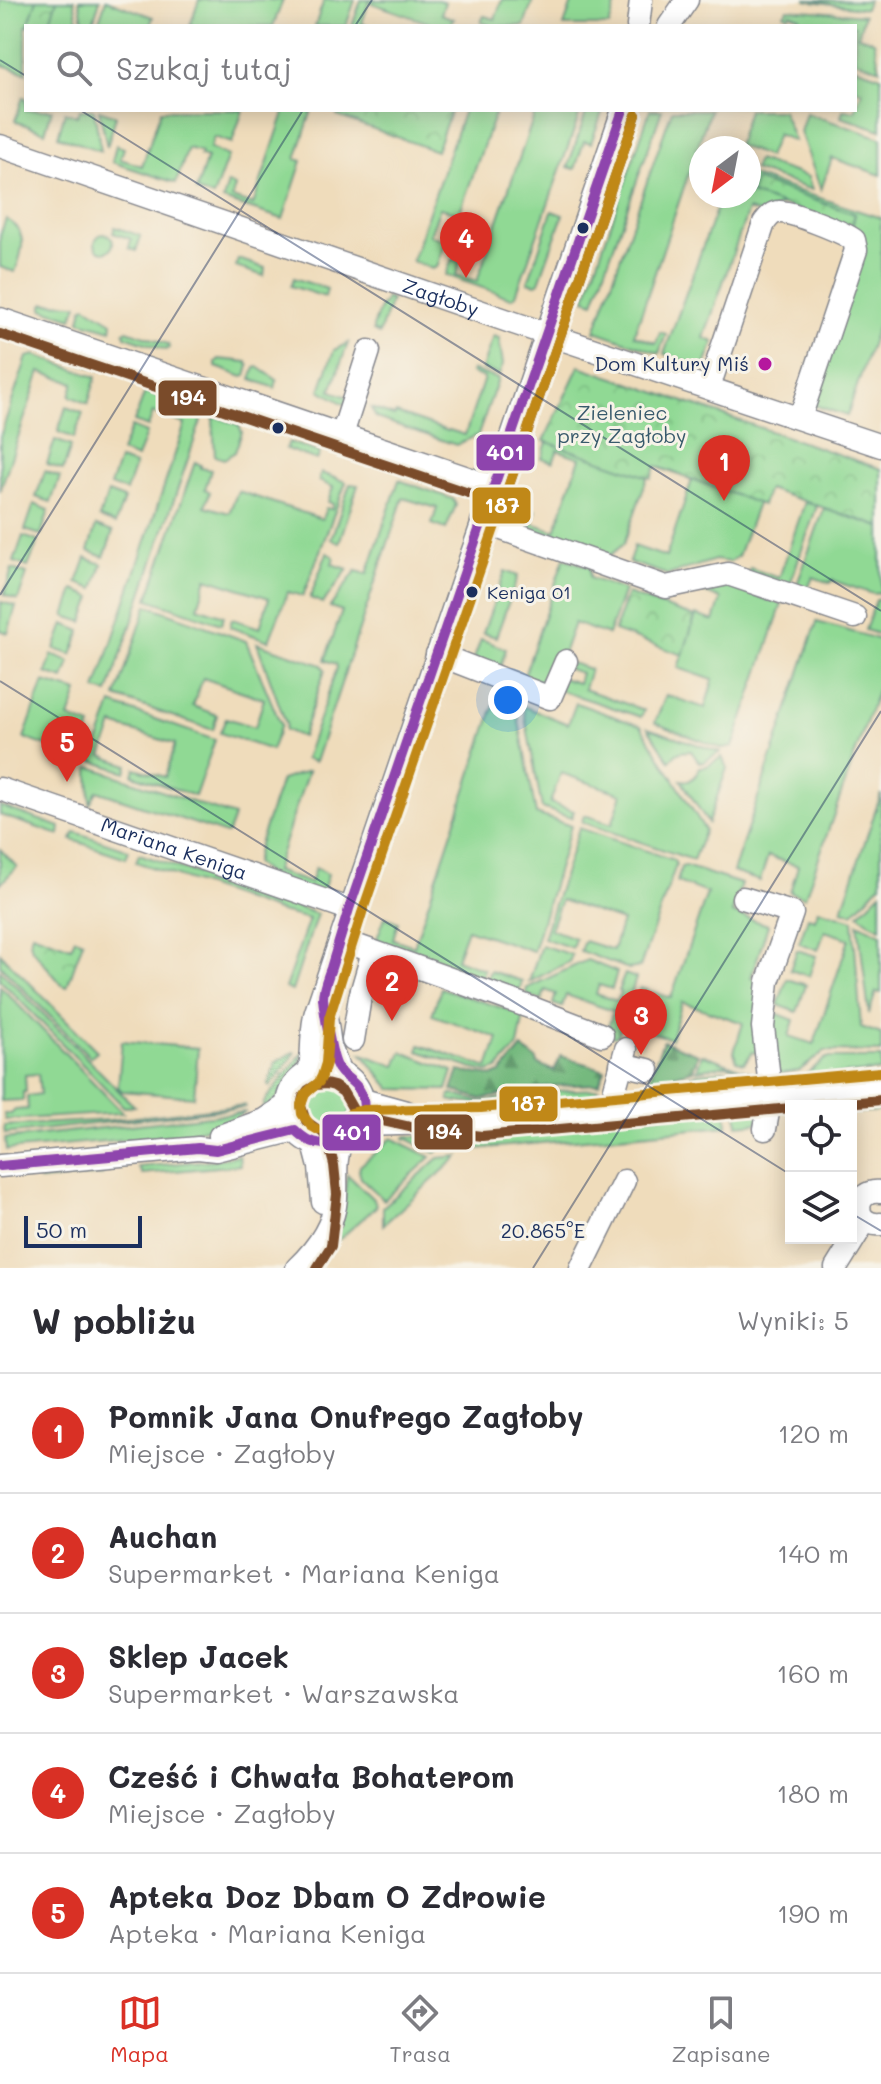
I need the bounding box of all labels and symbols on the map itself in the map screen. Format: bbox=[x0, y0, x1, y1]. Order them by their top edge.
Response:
north arrow bbox=[689, 136, 761, 208]
pin: 4 bbox=[440, 212, 492, 278]
unlabelled marker bbox=[575, 220, 591, 236]
street label: Zagłoby bbox=[399, 272, 482, 322]
place label: Dom Kultury Miś bbox=[595, 350, 749, 376]
marker: Dom Kultury Miś bbox=[756, 355, 774, 373]
line badge: 194 bbox=[157, 379, 218, 417]
text: 194 bbox=[170, 382, 207, 411]
park label: Zieleniec przy Zagłoby bbox=[557, 399, 687, 448]
unlabelled marker bbox=[270, 420, 286, 436]
line badge: 401 bbox=[475, 433, 536, 472]
pin: 1 bbox=[698, 435, 750, 501]
text: 401 bbox=[486, 437, 524, 466]
line badge: 187 bbox=[471, 486, 532, 525]
text: 187 bbox=[484, 490, 520, 519]
place label: Keniga 01 bbox=[487, 580, 571, 604]
marker: Keniga 01 bbox=[464, 584, 480, 600]
your location bbox=[488, 680, 528, 720]
pin: 5 bbox=[41, 716, 93, 782]
street label: Mariana Keniga bbox=[98, 811, 251, 885]
pin: 2 bbox=[366, 955, 418, 1021]
pin: 3 bbox=[615, 989, 667, 1055]
line badge: 187 bbox=[498, 1085, 559, 1123]
text: 187 bbox=[510, 1088, 546, 1117]
line badge: 401 bbox=[321, 1113, 382, 1152]
line badge: 194 bbox=[413, 1113, 474, 1151]
text: 194 bbox=[426, 1116, 463, 1145]
text: 401 bbox=[333, 1117, 371, 1146]
scale bar bbox=[24, 1212, 142, 1248]
text: 20.865°E bbox=[501, 1217, 585, 1243]

